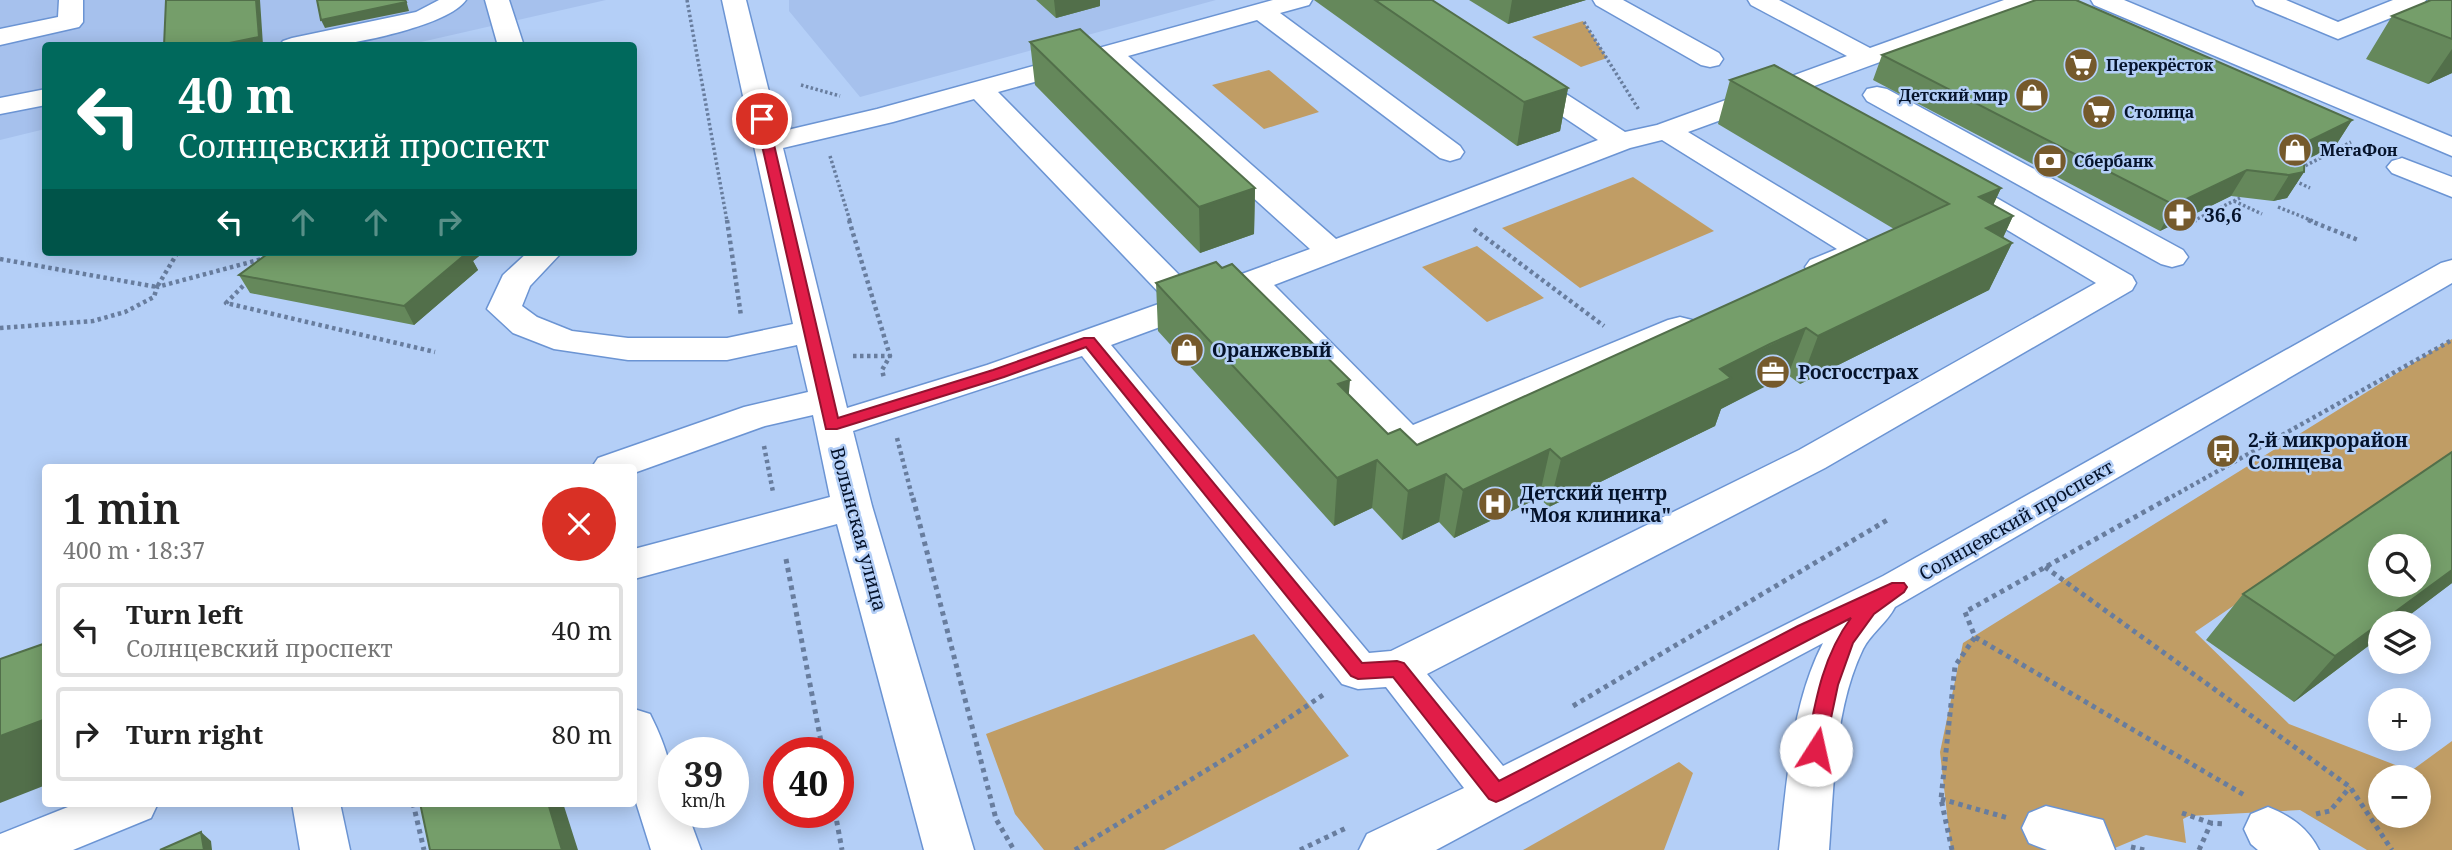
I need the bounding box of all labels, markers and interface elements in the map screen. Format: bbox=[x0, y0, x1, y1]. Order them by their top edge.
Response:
supermarket icon: Перекрёсток bbox=[2062, 46, 2100, 84]
place label: Перекрёсток bbox=[2106, 54, 2213, 76]
text: 40 m bbox=[178, 61, 294, 127]
icon: left bbox=[63, 70, 154, 161]
shop icon: Детский мир bbox=[2013, 76, 2051, 114]
place label: Детский мир bbox=[1899, 84, 2008, 106]
pin bbox=[732, 89, 792, 149]
supermarket icon: Столица bbox=[2080, 93, 2118, 131]
icon: arrive bbox=[743, 100, 781, 138]
place label: Столица bbox=[2124, 101, 2194, 123]
text: Солнцевский проспект bbox=[178, 124, 549, 167]
shop icon: МегаФон bbox=[2276, 131, 2314, 169]
place label: МегаФон bbox=[2320, 139, 2398, 161]
bank icon: Сбербанк bbox=[2031, 142, 2069, 180]
place label: Сбербанк bbox=[2074, 150, 2154, 172]
pharmacy icon: 36,6 bbox=[2161, 196, 2199, 234]
place label: 36,6 bbox=[2204, 202, 2242, 228]
icon: left bbox=[211, 203, 249, 241]
icon: ahead bbox=[284, 203, 322, 241]
icon: ahead bbox=[357, 203, 395, 241]
icon: right bbox=[430, 203, 468, 241]
shop icon: Оранжевый bbox=[1168, 331, 1206, 369]
place label: Оранжевый bbox=[1212, 337, 1332, 363]
office icon: Росгосстрах bbox=[1754, 353, 1792, 391]
place label: Росгосстрах bbox=[1798, 359, 1920, 385]
place label: 2-й микрорайон Солнцева bbox=[2248, 427, 2408, 475]
bus stop icon: 2-й микрорайон Солнцева bbox=[2204, 432, 2242, 470]
street label: Волынская улица bbox=[825, 444, 893, 614]
street label: Солнцевский проспект bbox=[1914, 454, 2118, 586]
text: 1 min bbox=[63, 479, 180, 536]
place label: Детский центр "Моя клиника" bbox=[1520, 480, 1671, 528]
hospital icon: Детский центр "Моя клиника" bbox=[1476, 485, 1514, 523]
button: close bbox=[542, 487, 616, 561]
text: 400 m · 18:37 bbox=[63, 534, 205, 566]
map controls bbox=[2368, 534, 2431, 828]
button: search bbox=[2368, 534, 2431, 597]
text: Turn left bbox=[126, 596, 243, 632]
icon: left bbox=[67, 611, 105, 649]
button: layers bbox=[2368, 611, 2431, 674]
text: 40 m bbox=[552, 612, 612, 648]
text: Солнцевский проспект bbox=[126, 632, 393, 664]
button: + bbox=[2368, 688, 2431, 751]
position arrow bbox=[1779, 713, 1853, 787]
icon: right bbox=[67, 715, 105, 753]
text: Turn right bbox=[126, 716, 263, 752]
text: 80 m bbox=[552, 716, 612, 752]
speed limit sign: 40 bbox=[763, 737, 854, 828]
text: 39 bbox=[684, 750, 723, 797]
button: − bbox=[2368, 765, 2431, 828]
text: km/h bbox=[681, 788, 726, 812]

